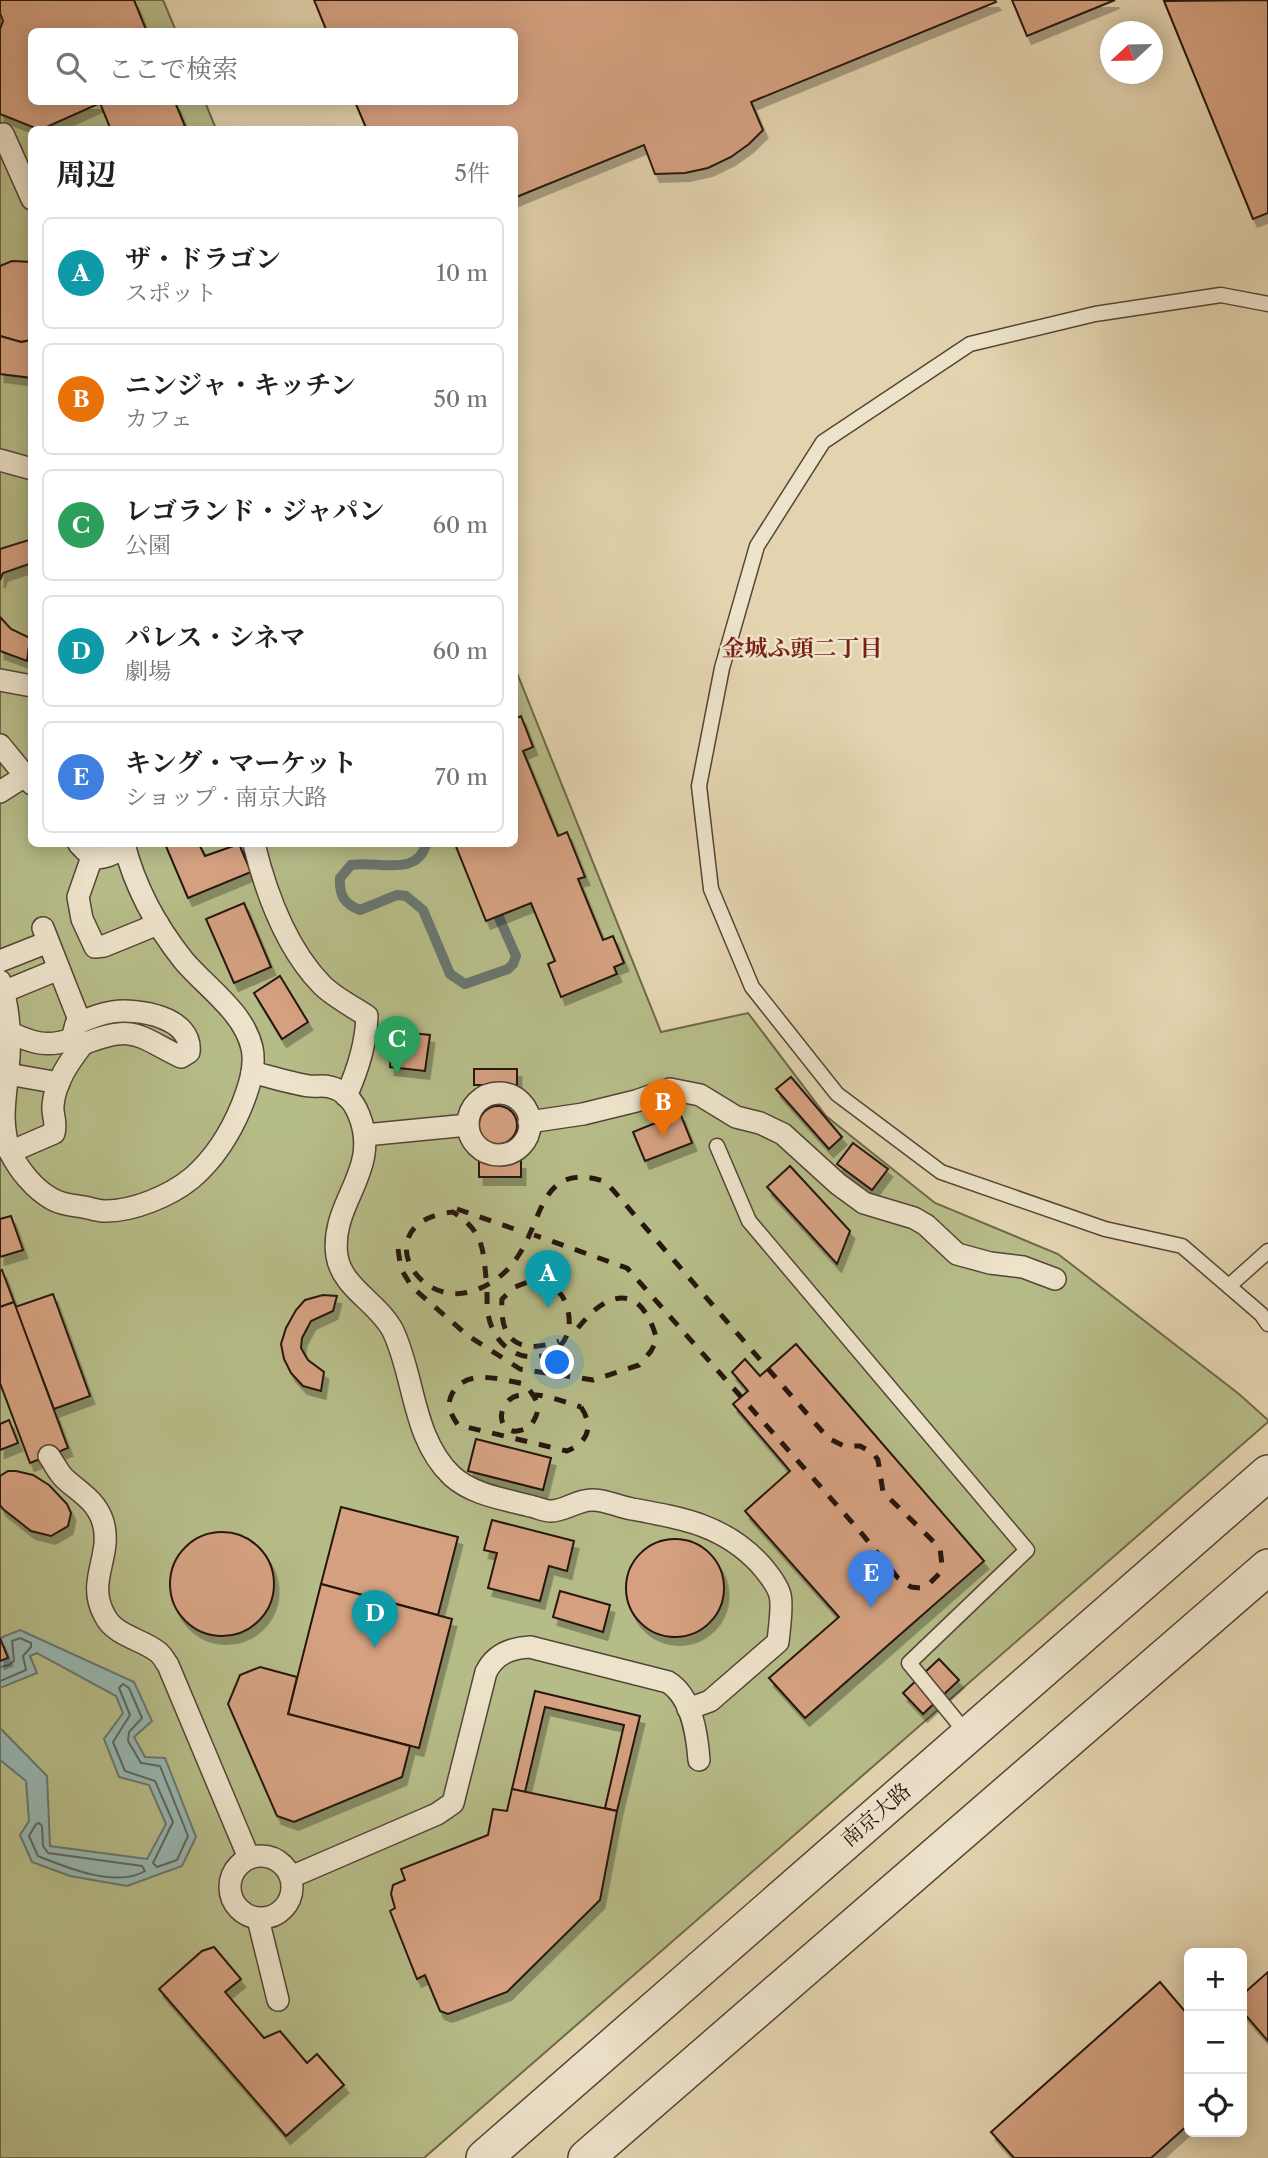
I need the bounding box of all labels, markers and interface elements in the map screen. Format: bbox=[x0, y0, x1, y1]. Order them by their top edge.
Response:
north arrow bbox=[1100, 21, 1163, 84]
search box bbox=[28, 28, 518, 105]
icon: search bbox=[52, 48, 90, 86]
text: ここで検索 bbox=[108, 53, 238, 85]
text: 周辺 bbox=[56, 156, 116, 193]
text: 5件 bbox=[455, 159, 490, 187]
text: ザ・ドラゴン bbox=[125, 243, 281, 275]
text: A bbox=[72, 259, 90, 287]
text: 10 m bbox=[436, 259, 488, 287]
text: スポット bbox=[125, 279, 217, 307]
text: ニンジャ・キッチン bbox=[125, 369, 356, 401]
text: B bbox=[72, 385, 90, 413]
text: 50 m bbox=[433, 385, 488, 413]
text: カフェ bbox=[125, 405, 193, 433]
text: レゴランド・ジャパン bbox=[125, 495, 384, 527]
text: C bbox=[72, 511, 90, 539]
text: 60 m bbox=[432, 511, 488, 539]
text: 公園 bbox=[125, 531, 171, 559]
text: パレス・シネマ bbox=[125, 621, 305, 653]
district label: 金城ふ頭二丁目 bbox=[722, 634, 883, 662]
text: D bbox=[71, 637, 91, 665]
text: 60 m bbox=[432, 637, 488, 665]
text: 劇場 bbox=[125, 657, 171, 685]
text: キング・マーケット bbox=[125, 747, 357, 779]
text: E bbox=[73, 763, 89, 791]
text: 70 m bbox=[435, 763, 488, 791]
text: ショップ · 南京大路 bbox=[125, 783, 327, 811]
pin: C bbox=[374, 1016, 420, 1074]
pin: B bbox=[640, 1079, 686, 1137]
pin: A bbox=[525, 1250, 571, 1308]
your location bbox=[540, 1345, 574, 1379]
pin: E bbox=[848, 1550, 894, 1608]
pin: D bbox=[352, 1590, 398, 1648]
street label: 南京大路 bbox=[836, 1778, 916, 1852]
map controls bbox=[1184, 1948, 1247, 2137]
button: + bbox=[1184, 1948, 1247, 2011]
button: − bbox=[1184, 2011, 1247, 2074]
button: locate bbox=[1184, 2074, 1247, 2137]

